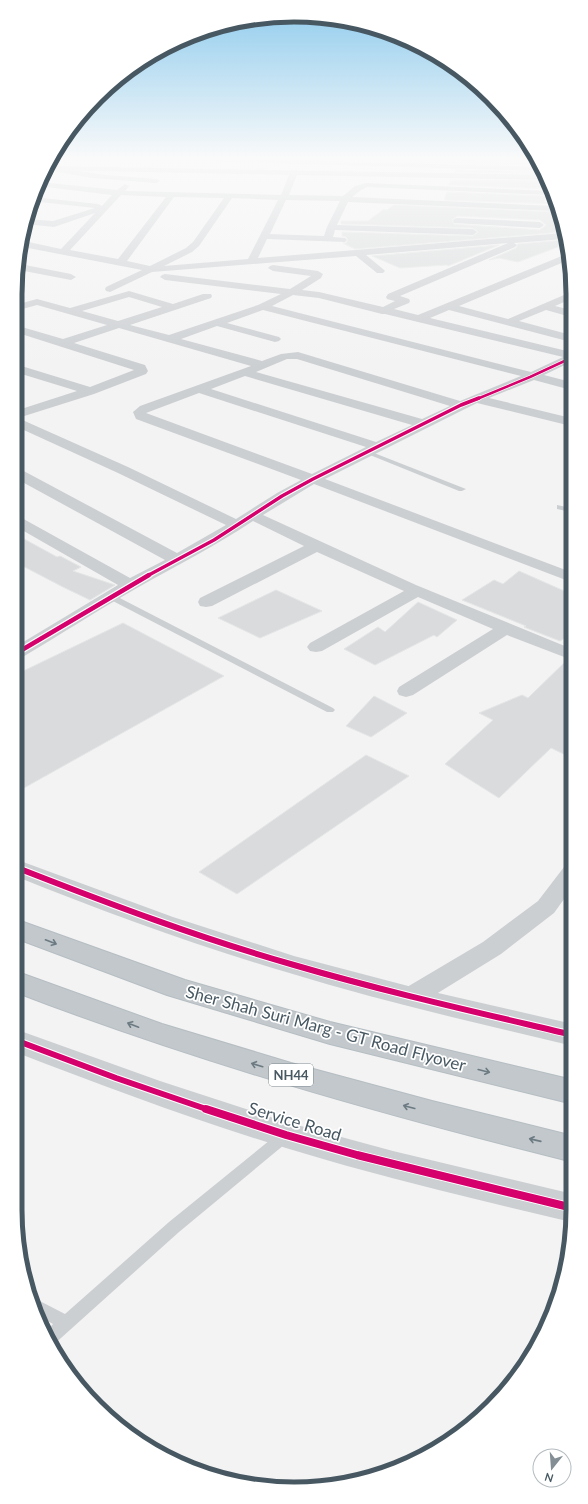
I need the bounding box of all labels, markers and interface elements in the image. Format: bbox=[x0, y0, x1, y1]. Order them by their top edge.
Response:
one-way arrow bbox=[45, 938, 57, 946]
street label: Sher Shah Suri Marg - GT Road Flyover bbox=[184, 980, 469, 1076]
one-way arrow bbox=[127, 1021, 139, 1029]
one-way arrow bbox=[251, 1061, 264, 1068]
road number: NH44 bbox=[269, 1064, 313, 1086]
one-way arrow bbox=[477, 1068, 490, 1075]
street label: Service Road bbox=[246, 1097, 344, 1145]
one-way arrow bbox=[403, 1103, 416, 1111]
one-way arrow bbox=[529, 1135, 542, 1143]
north arrow bbox=[532, 1448, 572, 1488]
text: N bbox=[543, 1471, 555, 1485]

